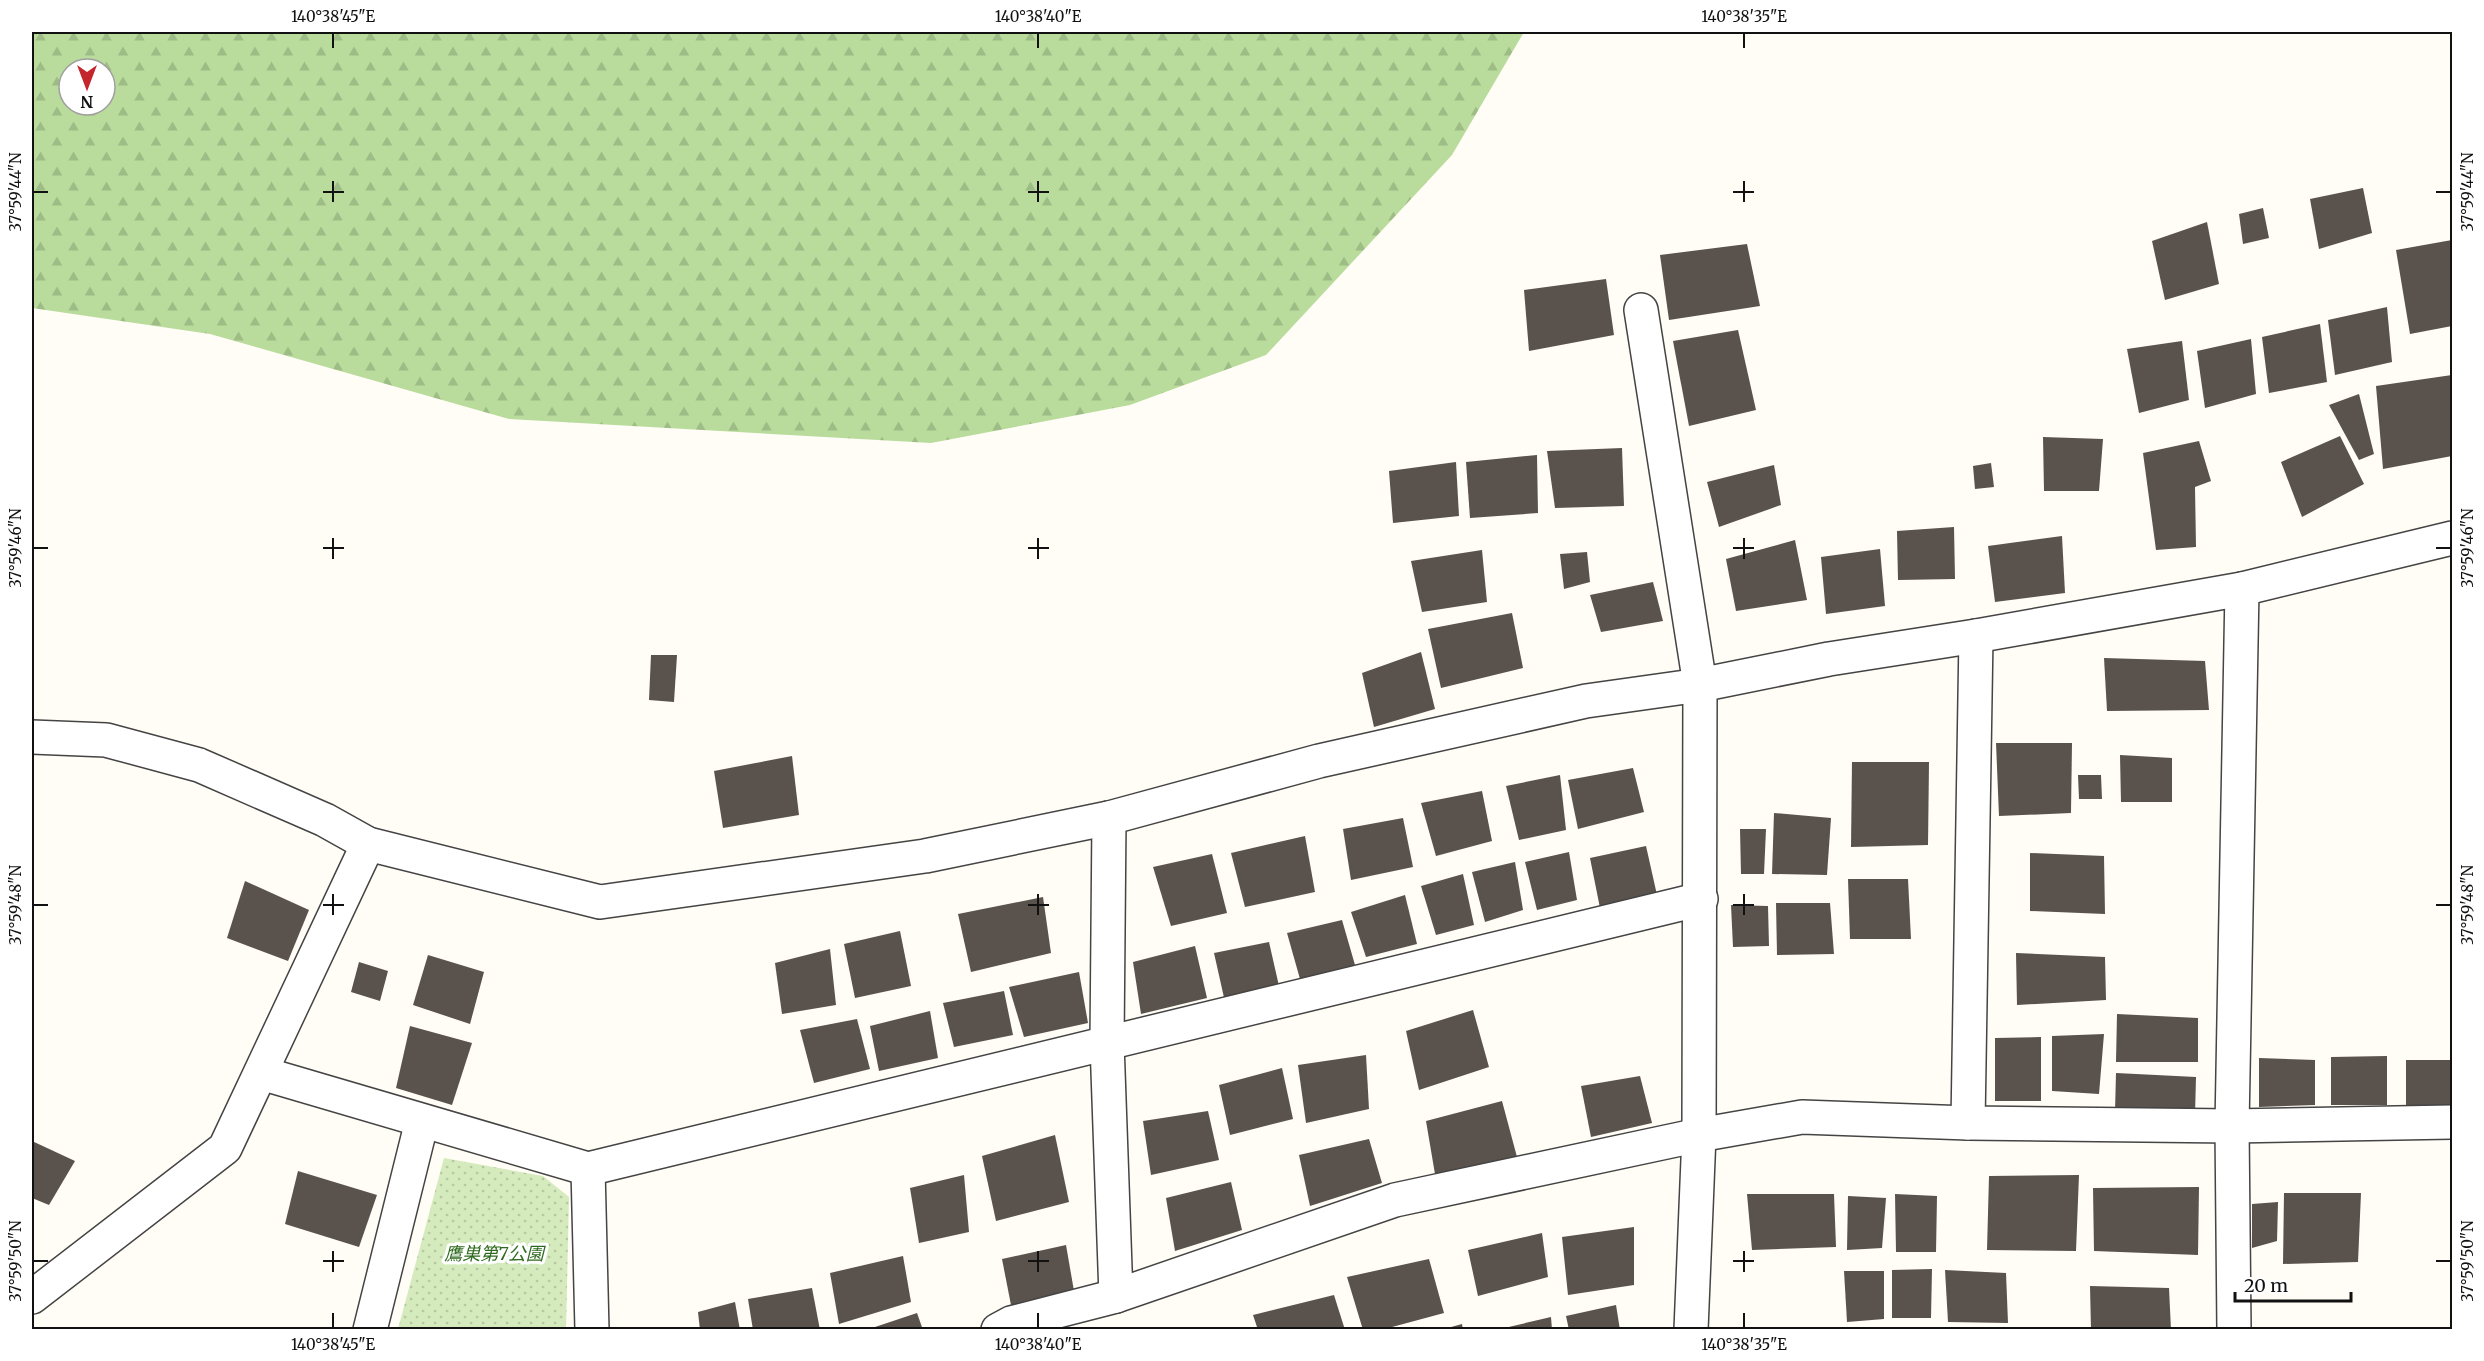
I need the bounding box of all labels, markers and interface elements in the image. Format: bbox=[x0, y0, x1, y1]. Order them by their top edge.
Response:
text: 140°38'45"E bbox=[291, 7, 376, 26]
text: 140°38'40"E bbox=[995, 7, 1082, 26]
text: 140°38'35"E bbox=[1701, 7, 1787, 26]
north arrow bbox=[57, 57, 117, 117]
text: N bbox=[80, 92, 93, 112]
text: 37°59'44"N bbox=[6, 152, 25, 232]
text: 37°59'44"N bbox=[2458, 152, 2477, 232]
text: 37°59'46"N bbox=[6, 508, 25, 588]
text: 37°59'46"N bbox=[2458, 508, 2477, 588]
text: 37°59'48"N bbox=[6, 865, 25, 945]
text: 37°59'48"N bbox=[2458, 865, 2477, 945]
text: 37°59'50"N bbox=[6, 1220, 25, 1302]
text: 37°59'50"N bbox=[2458, 1220, 2477, 1302]
park label: 鷹巣第7公園 bbox=[444, 1242, 547, 1265]
scale bar bbox=[2235, 1265, 2350, 1303]
text: 20 m bbox=[2244, 1274, 2288, 1297]
text: 140°38'45"E bbox=[291, 1335, 376, 1354]
text: 140°38'40"E bbox=[995, 1335, 1082, 1354]
text: 140°38'35"E bbox=[1701, 1335, 1787, 1354]

